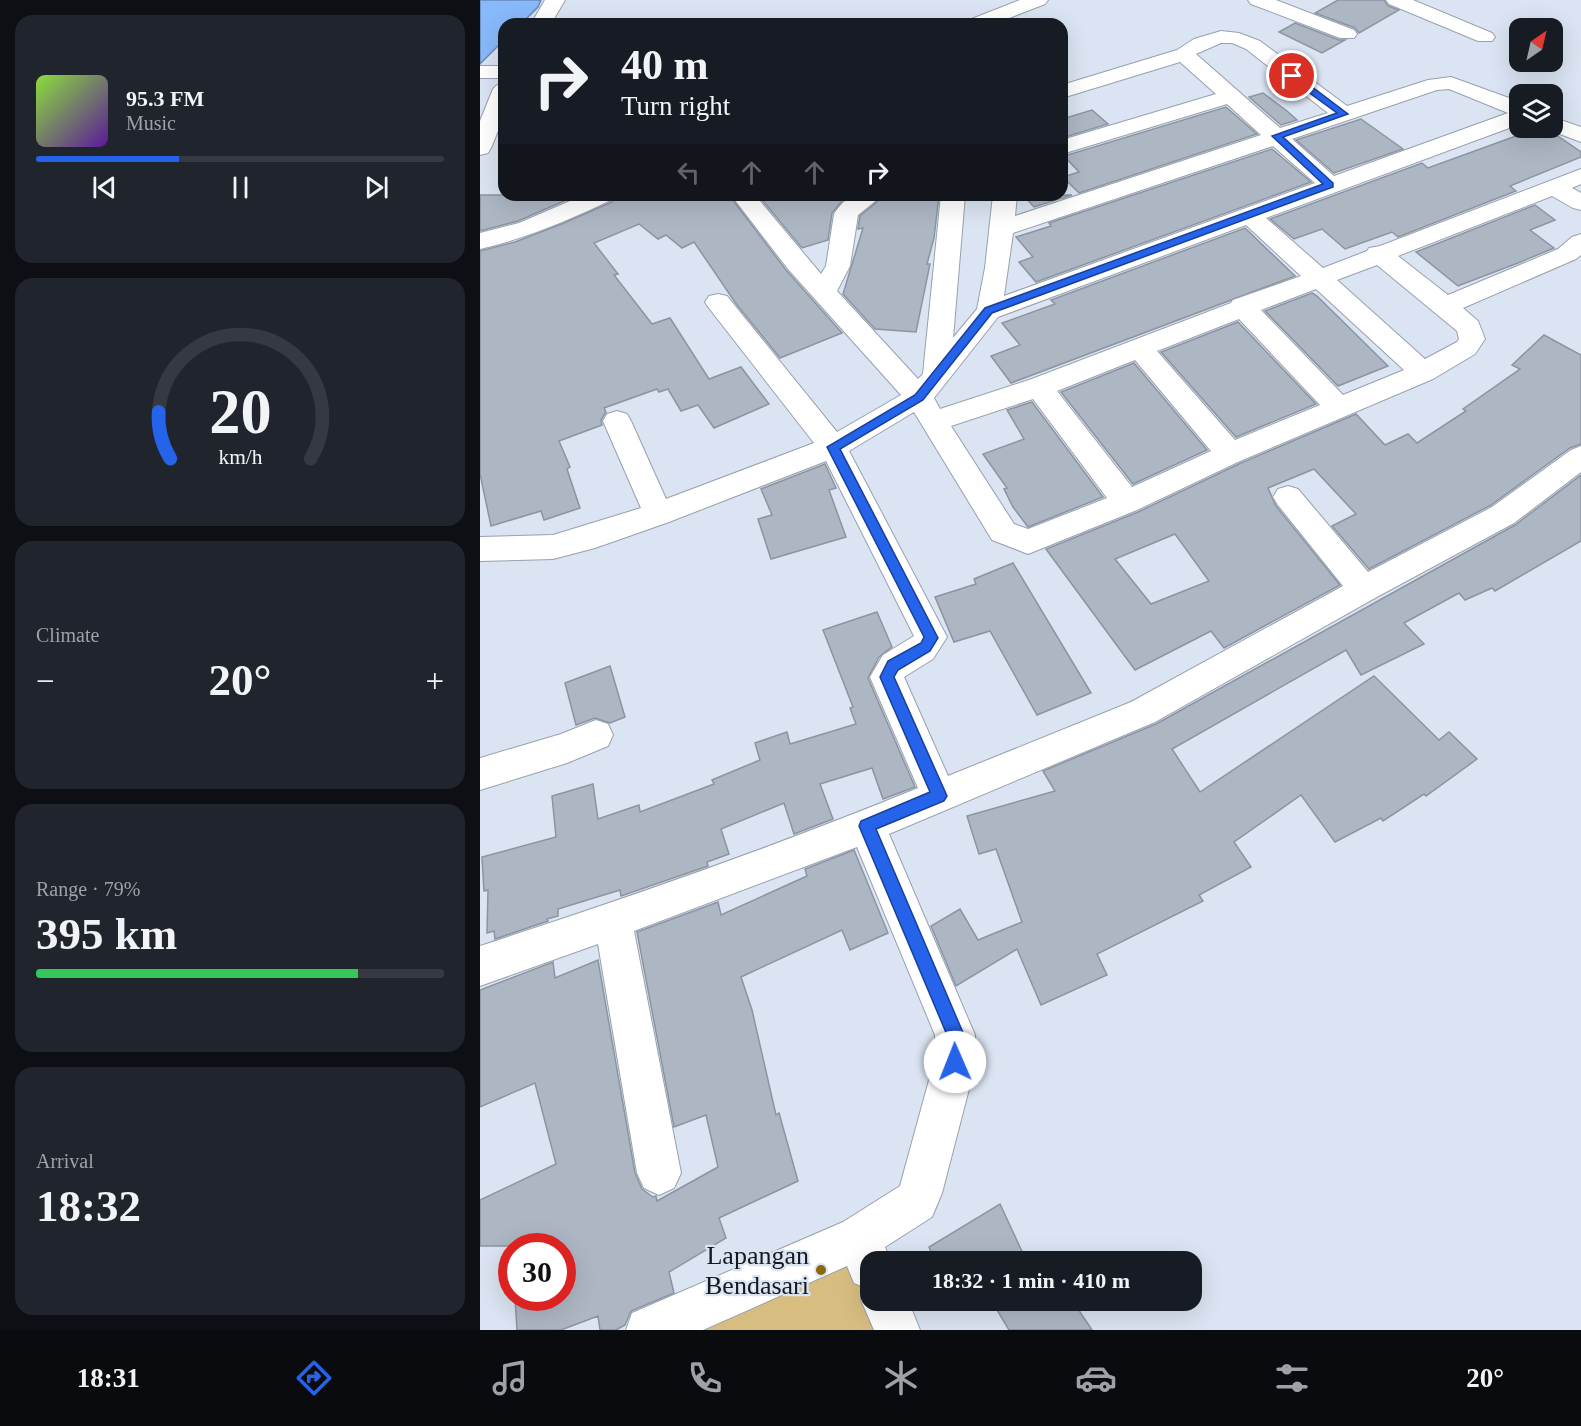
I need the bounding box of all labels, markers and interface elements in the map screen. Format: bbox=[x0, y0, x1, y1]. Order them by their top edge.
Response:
north arrow bbox=[1509, 18, 1563, 72]
map controls bbox=[1509, 18, 1563, 138]
icon: right bbox=[522, 42, 600, 120]
text: 40 m bbox=[621, 42, 709, 88]
pin bbox=[1266, 50, 1317, 101]
icon: arrive bbox=[1275, 59, 1308, 92]
button: layers bbox=[1509, 84, 1563, 138]
text: 95.3 FM bbox=[126, 86, 204, 111]
text: Turn right bbox=[621, 91, 730, 121]
text: Music bbox=[126, 112, 176, 134]
icon: left bbox=[672, 156, 705, 189]
icon: ahead bbox=[735, 156, 768, 189]
icon: ahead bbox=[798, 156, 831, 189]
icon: right bbox=[861, 156, 894, 189]
icon: previous bbox=[88, 171, 121, 204]
icon: pause bbox=[224, 171, 257, 204]
icon: next bbox=[360, 171, 393, 204]
text: 20 bbox=[209, 377, 271, 446]
text: km/h bbox=[218, 445, 262, 469]
text: Climate bbox=[36, 624, 99, 646]
text: 20° bbox=[209, 655, 272, 705]
text: − bbox=[36, 663, 55, 699]
text: + bbox=[425, 663, 444, 699]
text: Range · 79% bbox=[36, 878, 140, 900]
text: 395 km bbox=[36, 909, 177, 959]
position arrow bbox=[923, 1030, 987, 1094]
text: Arrival bbox=[36, 1150, 94, 1172]
text: 18:32 bbox=[36, 1181, 141, 1231]
speed limit sign: 30 bbox=[498, 1233, 576, 1311]
place label: Lapangan Bendasari bbox=[705, 1241, 809, 1300]
marker: Lapangan Bendasari bbox=[814, 1263, 828, 1277]
text: 18:32 · 1 min · 410 m bbox=[932, 1268, 1130, 1293]
icon: directions bbox=[293, 1357, 335, 1399]
icon: music bbox=[489, 1357, 531, 1399]
icon: phone bbox=[684, 1357, 726, 1399]
icon: climate bbox=[880, 1357, 922, 1399]
icon: car bbox=[1075, 1357, 1117, 1399]
icon: filters bbox=[1271, 1357, 1313, 1399]
text: 18:31 bbox=[77, 1363, 140, 1393]
text: 20° bbox=[1466, 1363, 1504, 1393]

